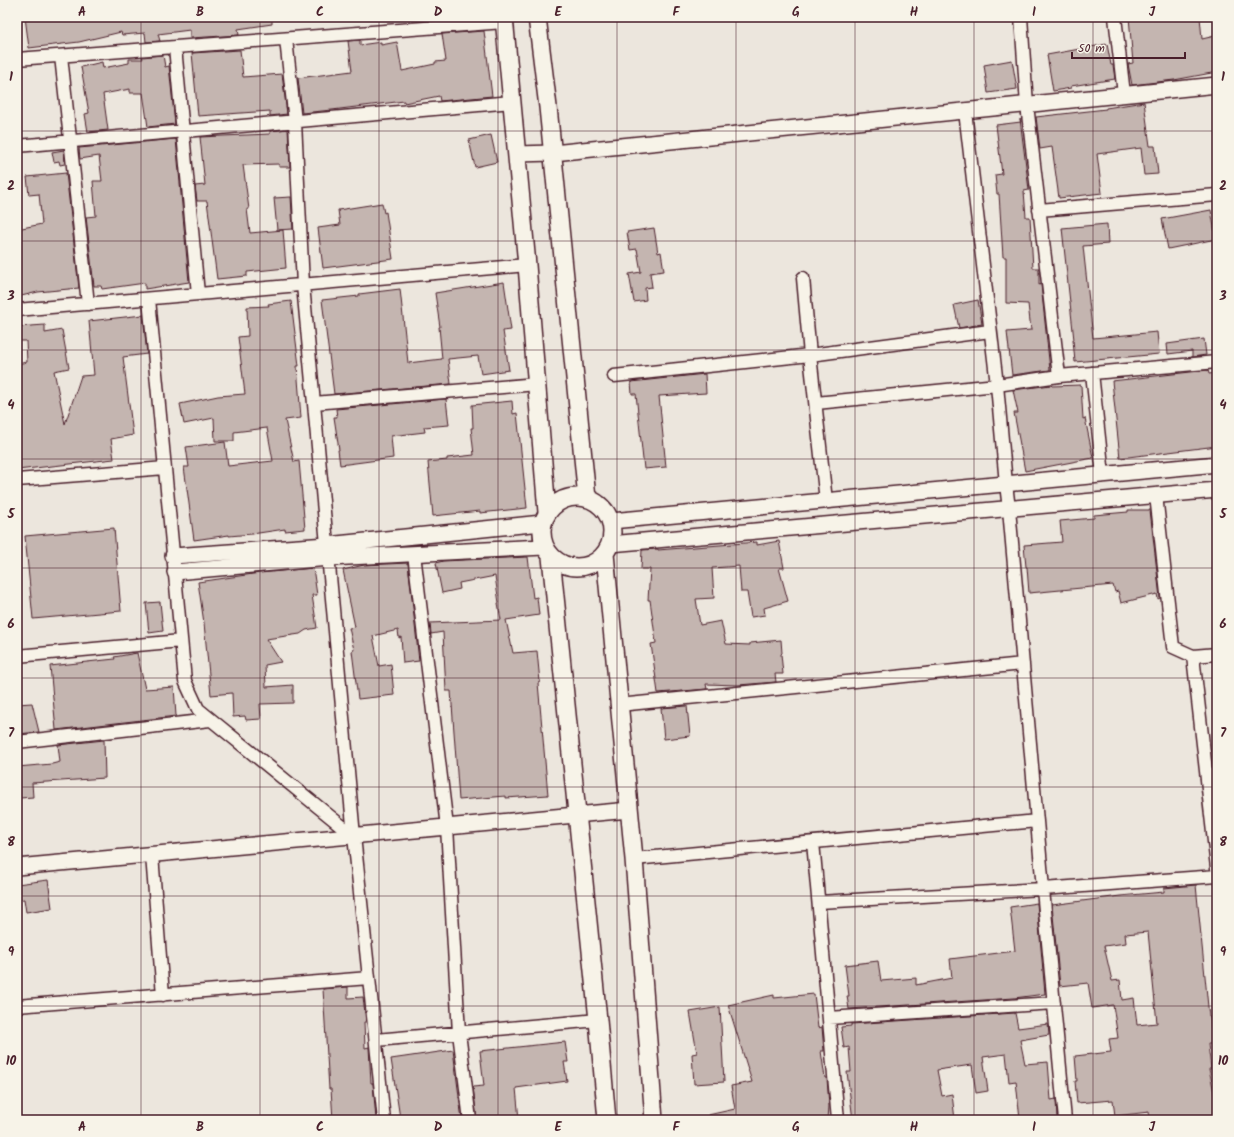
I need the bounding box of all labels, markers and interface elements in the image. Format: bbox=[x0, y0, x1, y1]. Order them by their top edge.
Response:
text: A bbox=[78, 2, 86, 23]
text: B bbox=[196, 2, 204, 23]
text: C bbox=[316, 2, 324, 23]
text: D bbox=[434, 2, 443, 23]
text: E bbox=[554, 2, 562, 23]
text: F bbox=[672, 2, 680, 23]
text: G bbox=[792, 2, 800, 23]
text: H bbox=[910, 2, 919, 23]
text: I bbox=[1032, 2, 1036, 23]
text: J bbox=[1149, 2, 1156, 23]
scale bar bbox=[1072, 34, 1185, 60]
text: 50 m bbox=[1078, 39, 1105, 58]
text: 1 bbox=[9, 67, 13, 88]
text: 1 bbox=[1221, 67, 1225, 88]
text: 2 bbox=[7, 176, 15, 197]
text: 2 bbox=[1219, 176, 1227, 197]
text: 3 bbox=[6, 286, 15, 307]
text: 3 bbox=[1218, 286, 1227, 307]
text: 4 bbox=[7, 395, 15, 416]
text: 4 bbox=[1219, 395, 1227, 416]
text: 5 bbox=[7, 504, 16, 525]
text: 5 bbox=[1219, 504, 1228, 525]
text: 6 bbox=[7, 614, 15, 635]
text: 6 bbox=[1219, 614, 1227, 635]
text: 7 bbox=[8, 723, 15, 744]
text: 7 bbox=[1220, 723, 1227, 744]
text: 8 bbox=[7, 832, 15, 853]
text: 8 bbox=[1219, 832, 1227, 853]
text: 9 bbox=[8, 942, 15, 963]
text: 9 bbox=[1220, 942, 1227, 963]
text: 10 bbox=[6, 1051, 17, 1072]
text: 10 bbox=[1218, 1051, 1229, 1072]
text: A bbox=[78, 1117, 86, 1137]
text: B bbox=[196, 1117, 204, 1137]
text: C bbox=[316, 1117, 324, 1137]
text: D bbox=[434, 1117, 443, 1137]
text: E bbox=[554, 1117, 562, 1137]
text: F bbox=[672, 1117, 680, 1137]
text: G bbox=[792, 1117, 800, 1137]
text: H bbox=[910, 1117, 919, 1137]
text: I bbox=[1032, 1117, 1036, 1137]
text: J bbox=[1149, 1117, 1156, 1137]

